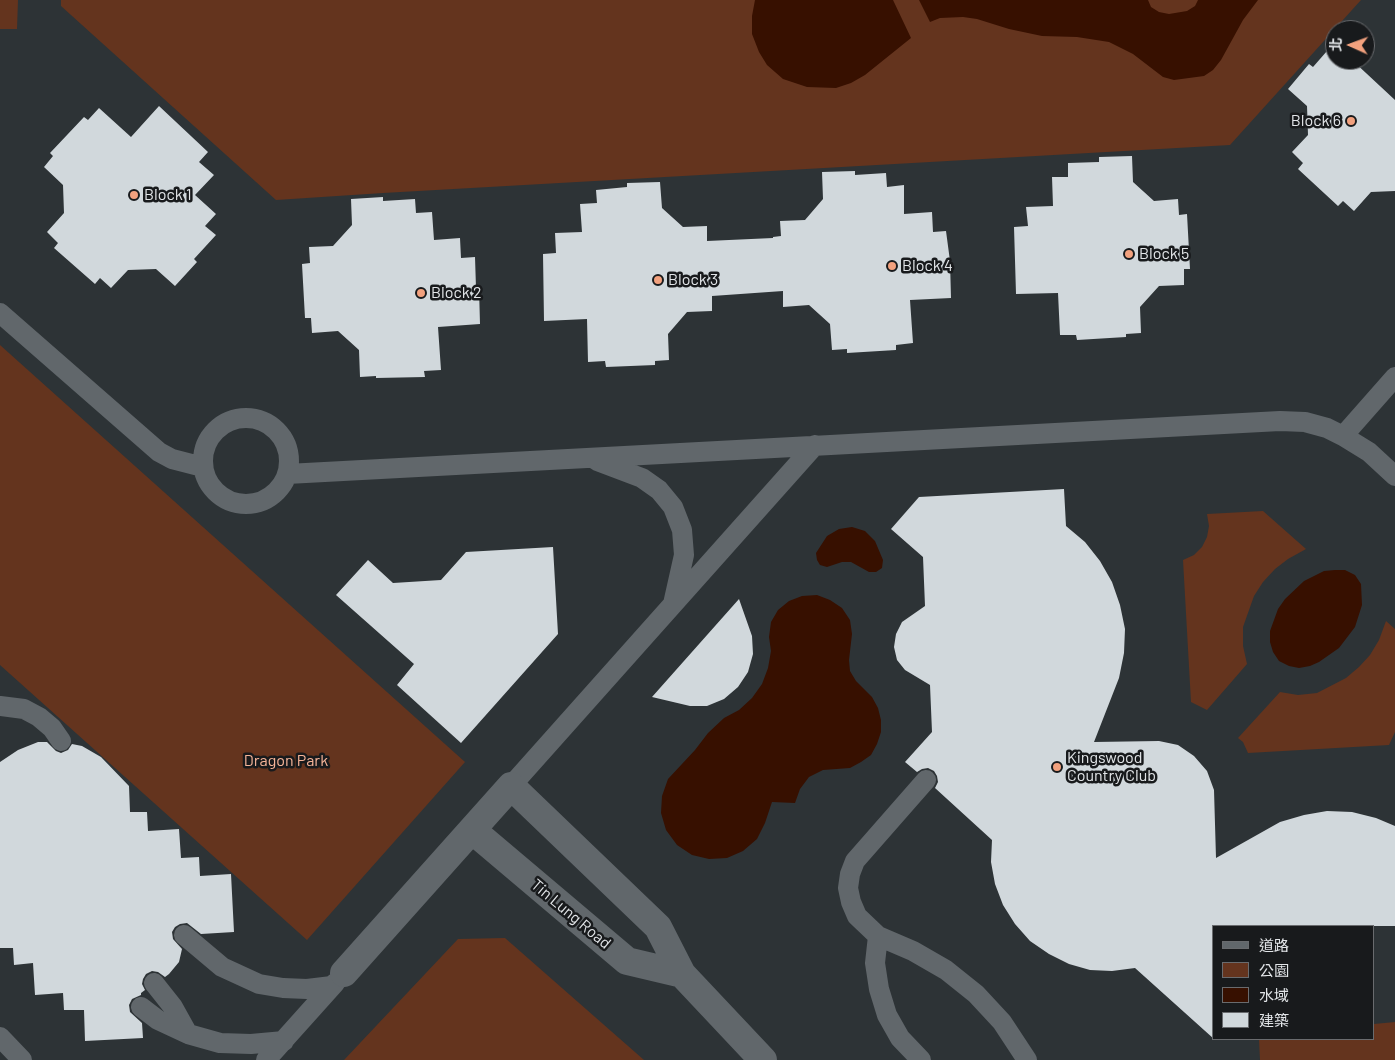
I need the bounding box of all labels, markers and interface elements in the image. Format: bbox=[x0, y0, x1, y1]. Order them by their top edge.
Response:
north arrow bbox=[1325, 20, 1375, 70]
text: 北 bbox=[1327, 37, 1344, 52]
place label: Block 6 bbox=[1291, 111, 1341, 131]
marker: Block 6 bbox=[1345, 115, 1357, 127]
place label: Block 1 bbox=[144, 185, 192, 205]
marker: Block 1 bbox=[128, 189, 140, 201]
place label: Block 5 bbox=[1139, 244, 1189, 264]
marker: Block 5 bbox=[1123, 248, 1135, 260]
place label: Block 4 bbox=[902, 256, 953, 276]
marker: Block 4 bbox=[886, 260, 898, 272]
place label: Block 3 bbox=[668, 270, 718, 290]
marker: Block 3 bbox=[652, 274, 664, 286]
place label: Block 2 bbox=[431, 283, 482, 303]
marker: Block 2 bbox=[415, 287, 427, 299]
place label: Kingswood Country Club bbox=[1067, 748, 1156, 786]
park label: Dragon Park bbox=[244, 751, 328, 771]
marker: Kingswood Country Club bbox=[1051, 761, 1063, 773]
street label: Tin Lung Road bbox=[527, 875, 615, 953]
legend bbox=[1212, 925, 1375, 1040]
text: 道路 bbox=[1259, 936, 1289, 954]
text: 公園 bbox=[1259, 961, 1289, 979]
text: 水域 bbox=[1259, 986, 1289, 1004]
text: 建築 bbox=[1259, 1011, 1289, 1029]

